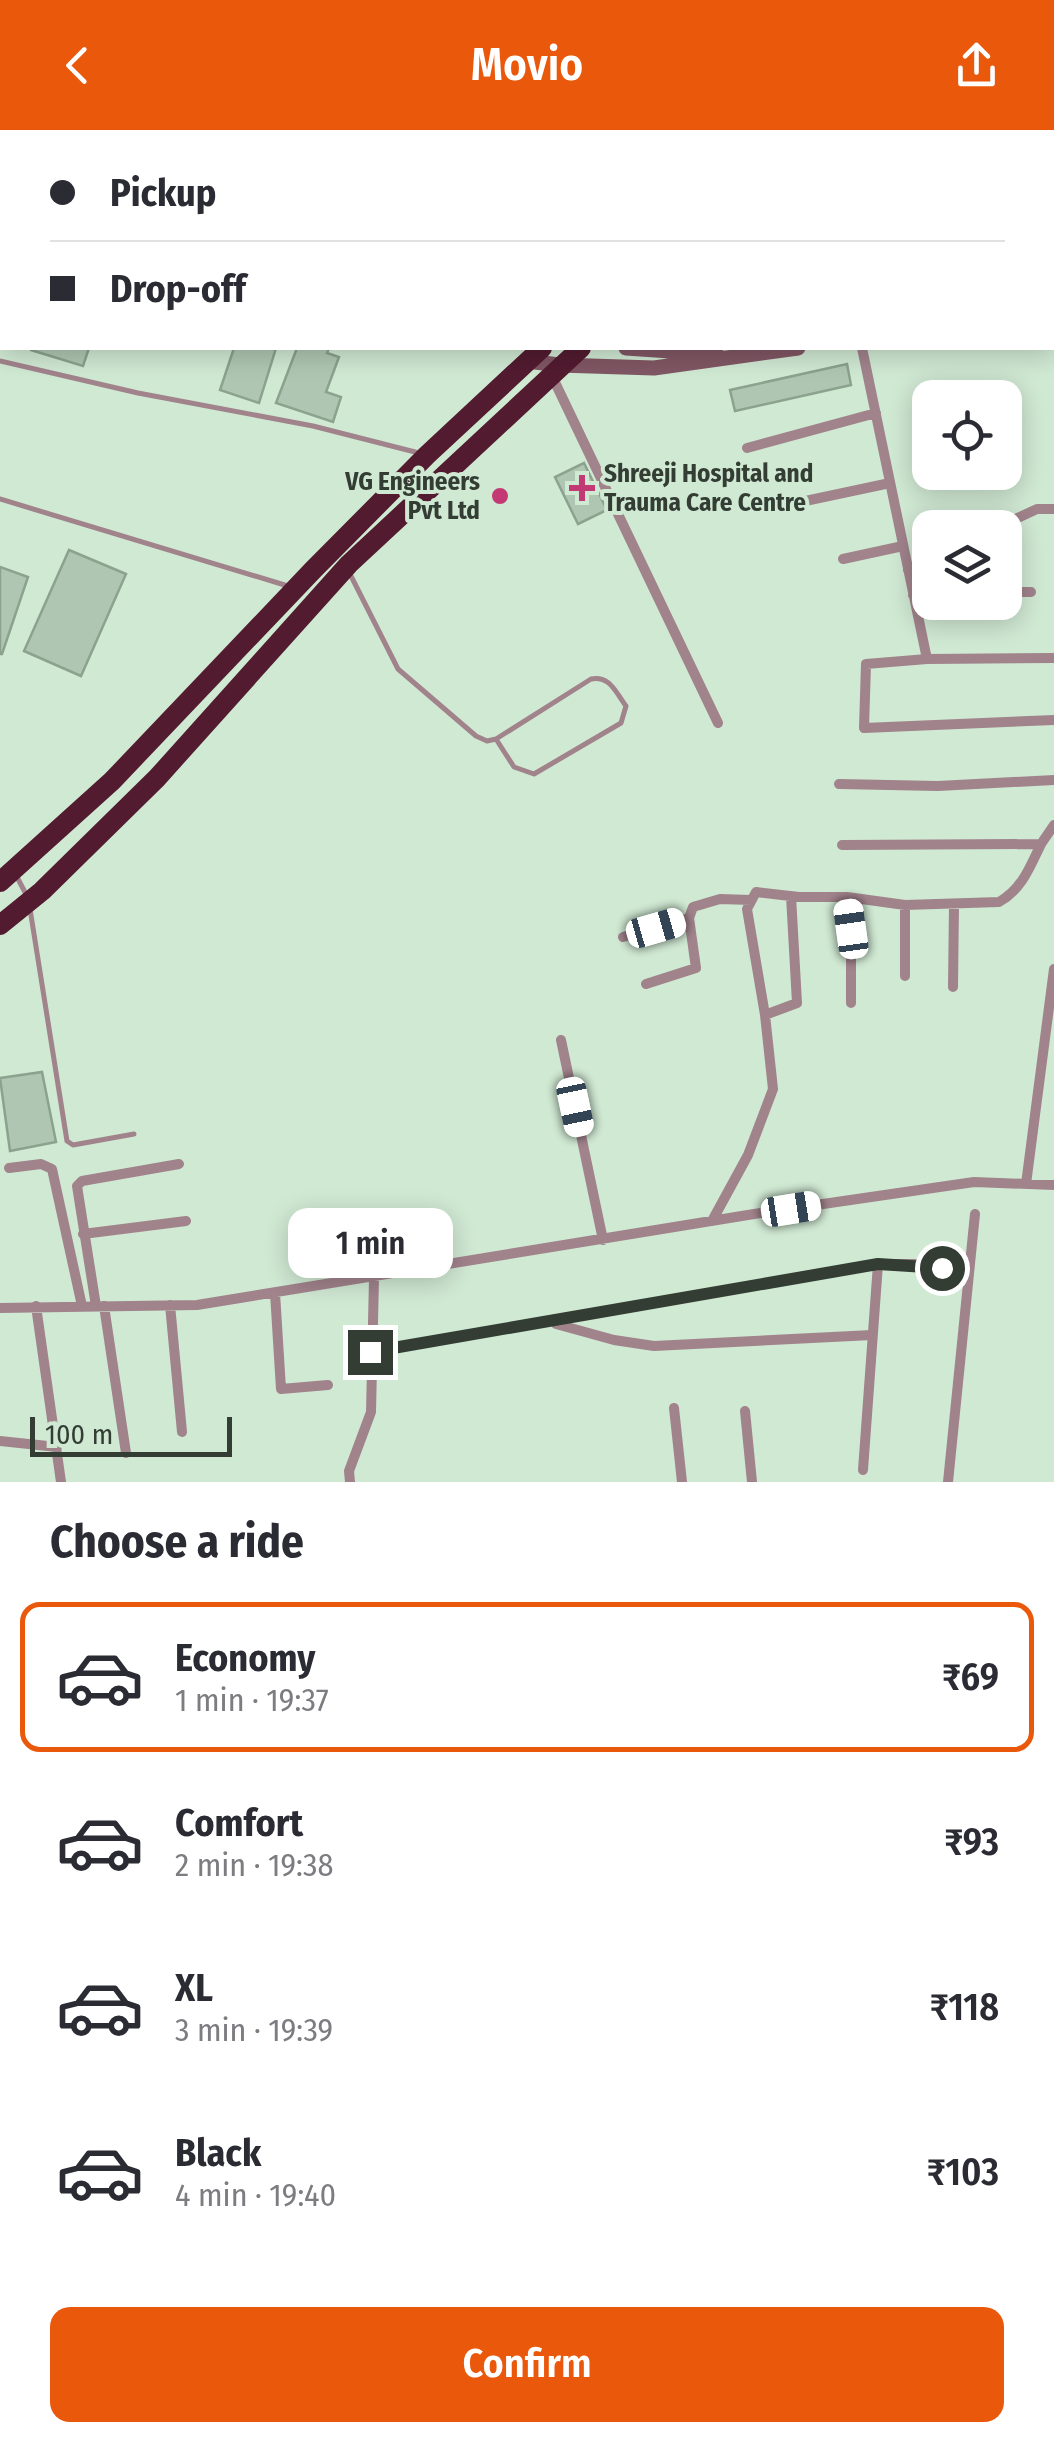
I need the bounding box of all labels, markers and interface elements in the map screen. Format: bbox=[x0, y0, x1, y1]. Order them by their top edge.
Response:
icon: back bbox=[50, 38, 105, 93]
text: Movio bbox=[471, 38, 583, 92]
icon: share bbox=[949, 38, 1004, 93]
text: Pickup bbox=[110, 170, 216, 216]
text: Drop-off bbox=[110, 266, 246, 312]
map controls bbox=[912, 380, 1022, 620]
button: locate bbox=[912, 380, 1022, 490]
place label: Shreeji Hospital and Trauma Care Centre bbox=[604, 459, 813, 518]
place label: VG Engineers Pvt Ltd bbox=[344, 467, 480, 526]
marker: Shreeji Hospital and Trauma Care Centre bbox=[569, 475, 595, 501]
marker: VG Engineers Pvt Ltd bbox=[489, 485, 511, 507]
button: layers bbox=[912, 510, 1022, 620]
car bbox=[832, 897, 870, 961]
car bbox=[623, 905, 689, 951]
car bbox=[554, 1075, 596, 1139]
car bbox=[759, 1189, 823, 1229]
callout: 1 min bbox=[288, 1207, 452, 1277]
text: 1 min bbox=[336, 1224, 405, 1262]
route start bbox=[920, 1246, 965, 1291]
route end bbox=[348, 1330, 393, 1375]
scale bar bbox=[30, 1412, 232, 1456]
text: 100 m bbox=[45, 1418, 113, 1451]
text: Choose a ride bbox=[50, 1515, 304, 1569]
icon: car bbox=[55, 1632, 145, 1722]
text: Economy bbox=[175, 1635, 315, 1681]
text: ₹69 bbox=[942, 1654, 999, 1700]
text: 1 min · 19:37 bbox=[175, 1681, 329, 1719]
icon: car bbox=[55, 1797, 145, 1887]
text: Comfort bbox=[175, 1800, 303, 1846]
text: ₹93 bbox=[944, 1819, 999, 1865]
text: 2 min · 19:38 bbox=[175, 1846, 334, 1884]
icon: car bbox=[55, 1962, 145, 2052]
text: XL bbox=[175, 1965, 213, 2011]
text: ₹118 bbox=[930, 1984, 999, 2030]
text: 3 min · 19:39 bbox=[175, 2011, 333, 2049]
icon: car bbox=[55, 2127, 145, 2217]
text: Black bbox=[175, 2130, 261, 2176]
text: ₹103 bbox=[927, 2149, 999, 2195]
text: 4 min · 19:40 bbox=[175, 2176, 336, 2214]
button: Confirm bbox=[50, 2307, 1004, 2422]

